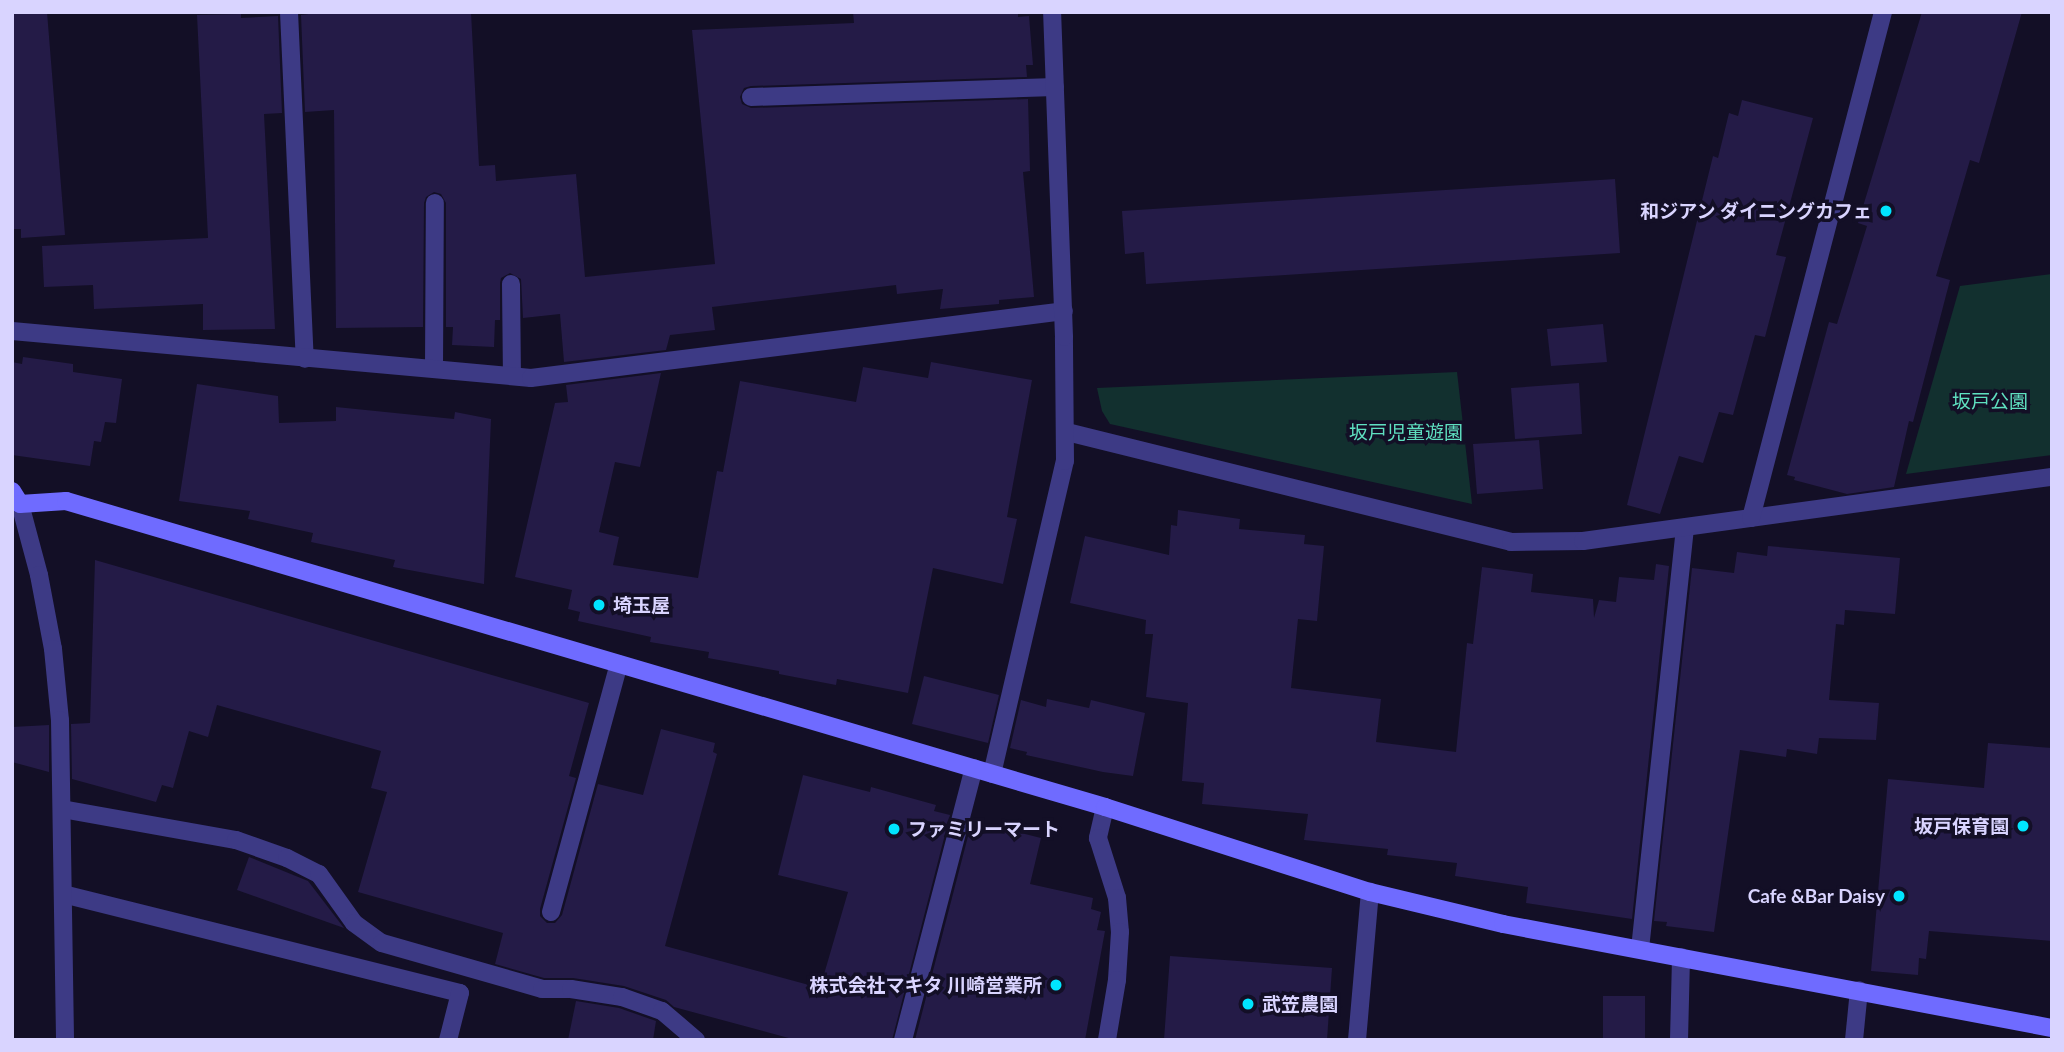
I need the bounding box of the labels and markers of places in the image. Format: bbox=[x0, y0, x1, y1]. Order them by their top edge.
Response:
place label: 和ジアン ダイニングカフェ bbox=[1639, 200, 1872, 222]
marker: 和ジアン ダイニングカフェ bbox=[1878, 203, 1894, 219]
place label: 埼玉屋 bbox=[613, 594, 670, 616]
marker: 埼玉屋 bbox=[591, 597, 607, 613]
place label: 坂戸保育園 bbox=[1914, 815, 2009, 837]
place label: ファミリーマート bbox=[908, 818, 1060, 840]
marker: 坂戸保育園 bbox=[2015, 818, 2031, 834]
marker: ファミリーマート bbox=[886, 821, 902, 837]
place label: Cafe &Bar Daisy bbox=[1747, 885, 1885, 907]
marker: Cafe &Bar Daisy bbox=[1891, 888, 1907, 904]
place label: 株式会社マキタ 川崎営業所 bbox=[809, 974, 1042, 996]
marker: 株式会社マキタ 川崎営業所 bbox=[1048, 977, 1064, 993]
place label: 武笠農園 bbox=[1262, 993, 1338, 1015]
marker: 武笠農園 bbox=[1240, 996, 1256, 1012]

